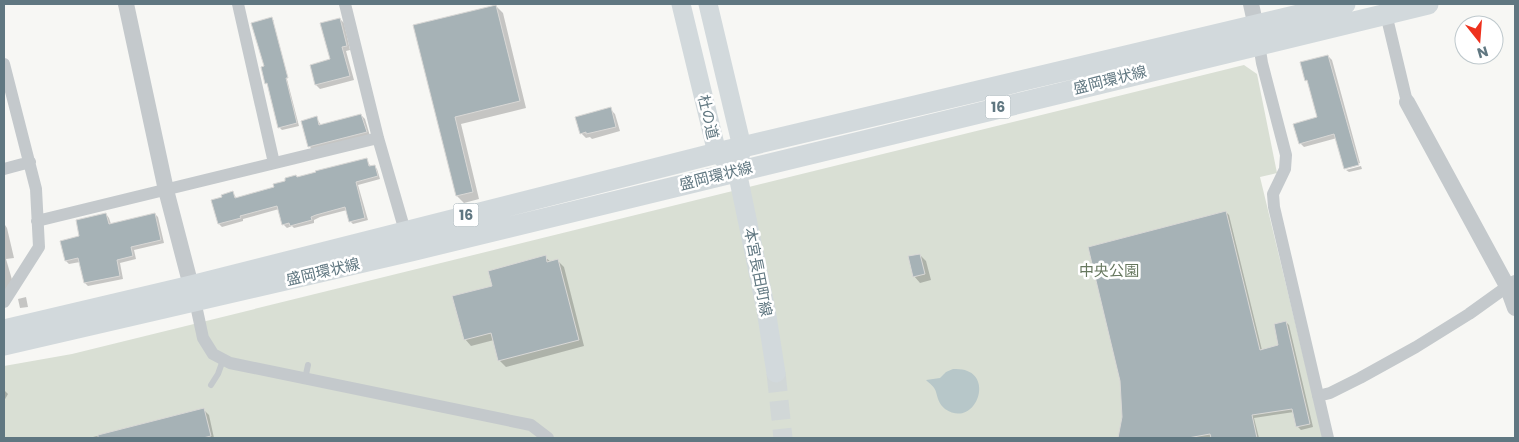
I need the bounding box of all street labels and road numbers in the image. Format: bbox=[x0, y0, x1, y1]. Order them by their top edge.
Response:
street label: 盛岡環状線 bbox=[1071, 60, 1149, 99]
street label: 杜の道 bbox=[693, 93, 724, 141]
road number: 16 bbox=[986, 95, 1010, 118]
street label: 盛岡環状線 bbox=[677, 156, 755, 195]
road number: 16 bbox=[454, 204, 478, 226]
street label: 本宮長田町線 bbox=[740, 226, 777, 318]
street label: 盛岡環状線 bbox=[284, 253, 362, 290]

